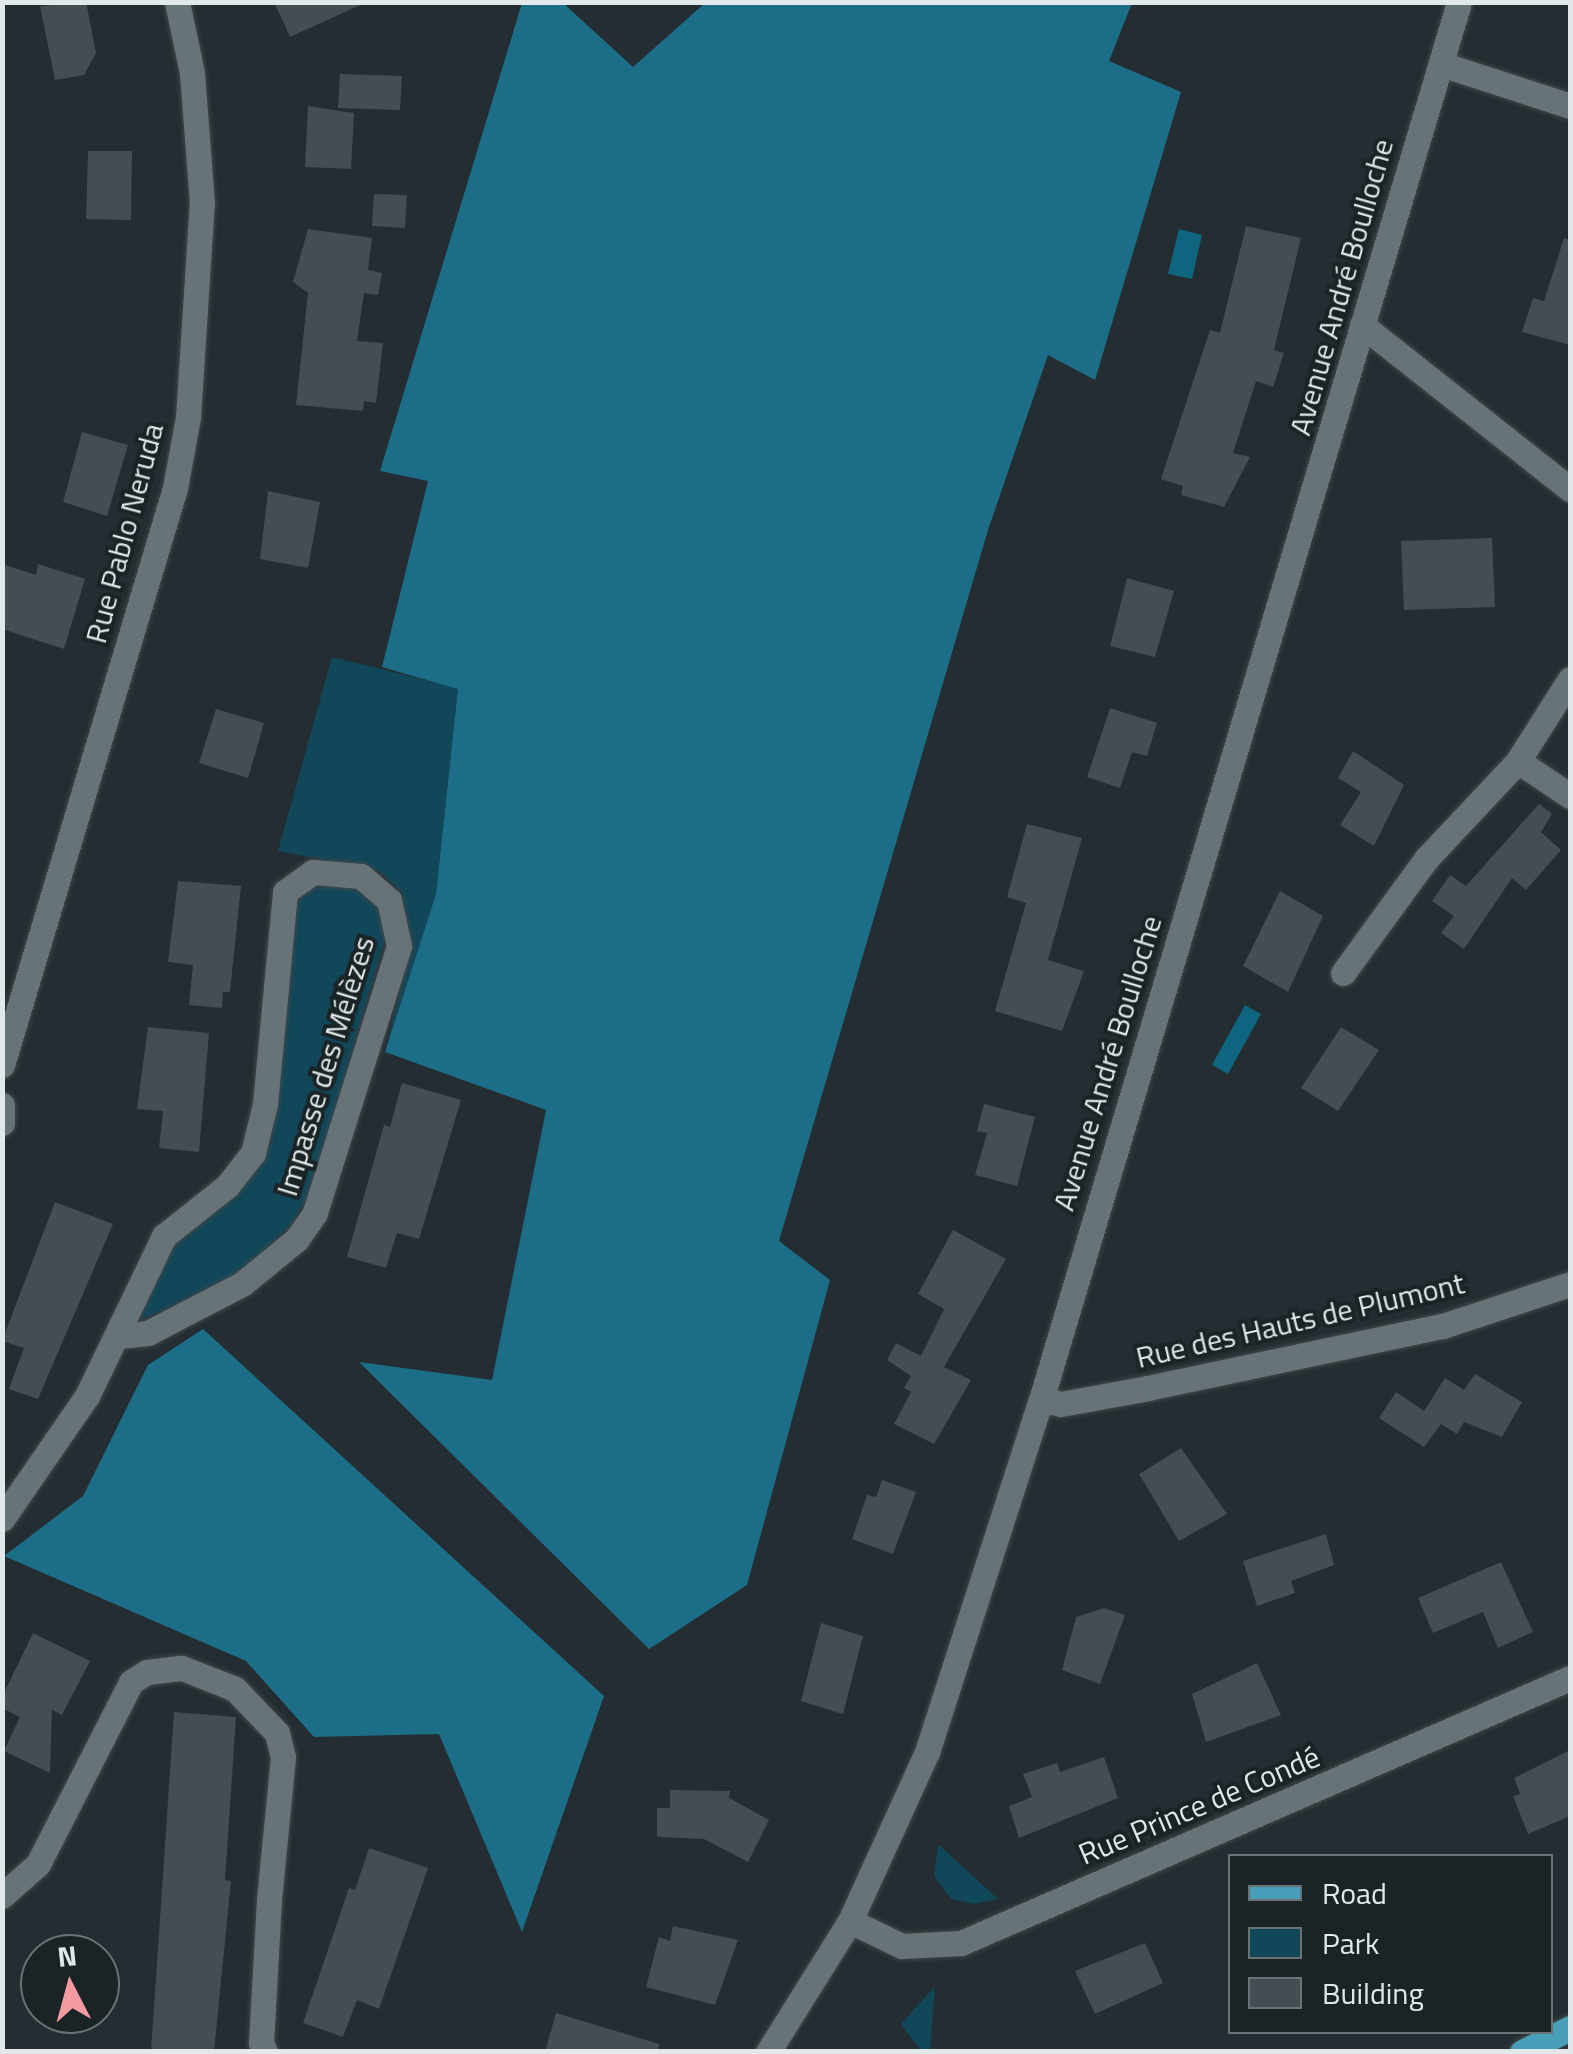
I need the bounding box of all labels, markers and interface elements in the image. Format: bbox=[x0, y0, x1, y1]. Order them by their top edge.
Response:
street label: Avenue André Boulloche bbox=[1281, 135, 1401, 439]
street label: Rue Pablo Neruda bbox=[77, 419, 171, 647]
street label: Avenue André Boulloche bbox=[1045, 911, 1169, 1215]
street label: Impasse des Mélèzes bbox=[268, 932, 382, 1200]
street label: Rue des Hauts de Plumont bbox=[1132, 1265, 1468, 1375]
street label: Rue Prince de Condé bbox=[1073, 1738, 1325, 1872]
legend bbox=[1228, 1854, 1553, 2034]
text: Road bbox=[1322, 1870, 1387, 1916]
text: Park bbox=[1322, 1920, 1379, 1966]
text: N bbox=[55, 1933, 79, 1978]
north arrow bbox=[20, 1934, 120, 2034]
text: Building bbox=[1322, 1970, 1424, 2016]

